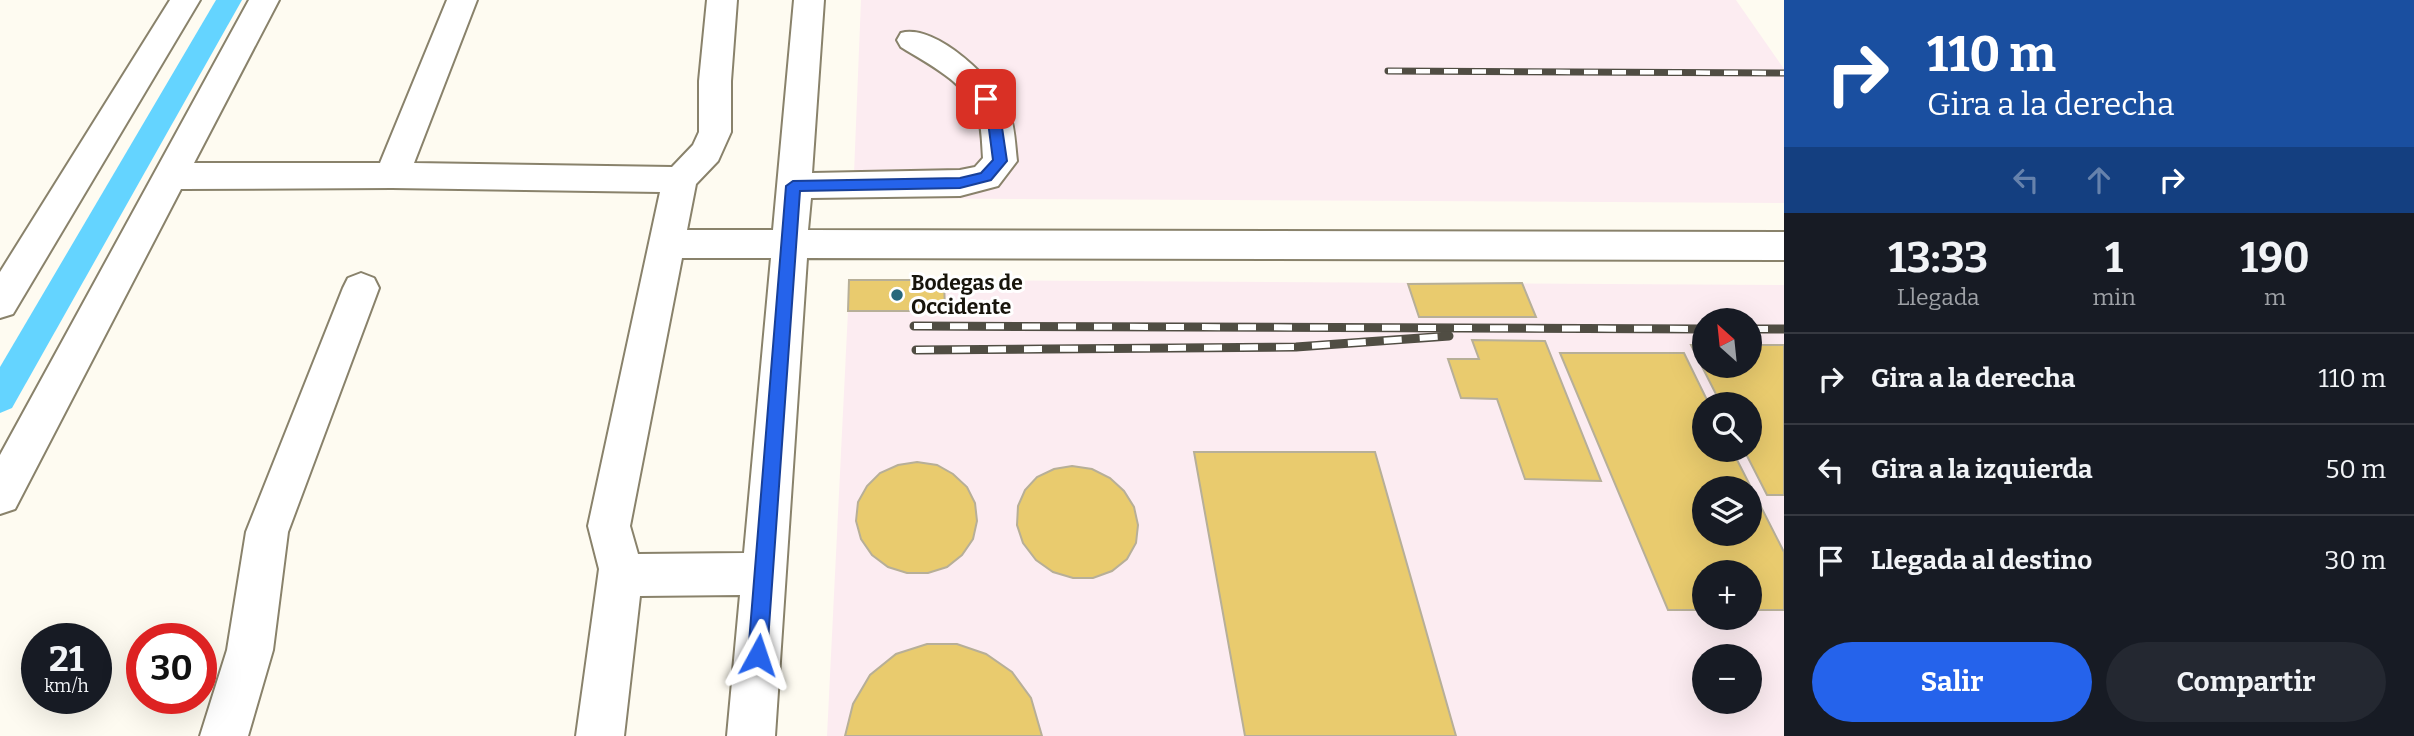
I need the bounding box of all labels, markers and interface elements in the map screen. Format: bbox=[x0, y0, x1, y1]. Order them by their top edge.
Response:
text: 110 m bbox=[1927, 25, 2056, 84]
icon: right bbox=[1812, 28, 1903, 119]
pin bbox=[956, 69, 1016, 129]
icon: arrive bbox=[967, 80, 1005, 118]
text: Gira a la derecha bbox=[1927, 85, 2174, 123]
icon: left bbox=[2007, 161, 2045, 199]
icon: ahead bbox=[2080, 161, 2118, 199]
icon: right bbox=[2153, 161, 2191, 199]
text: 13:33 bbox=[1888, 233, 1988, 283]
text: 1 bbox=[2105, 233, 2123, 283]
text: 190 bbox=[2240, 233, 2310, 283]
place label: Bodegas de Occidente bbox=[911, 270, 1023, 320]
text: Llegada bbox=[1897, 283, 1980, 311]
text: min bbox=[2092, 283, 2136, 311]
text: m bbox=[2264, 283, 2286, 311]
marker: Bodegas de Occidente bbox=[889, 287, 905, 303]
north arrow bbox=[1692, 308, 1762, 378]
map controls bbox=[1692, 308, 1762, 714]
icon: right bbox=[1812, 360, 1850, 398]
text: Gira a la derecha bbox=[1871, 363, 2075, 394]
text: 110 m bbox=[2318, 363, 2386, 394]
button: search bbox=[1692, 392, 1762, 462]
icon: left bbox=[1812, 451, 1850, 489]
text: Gira a la izquierda bbox=[1871, 454, 2093, 485]
text: 50 m bbox=[2325, 454, 2386, 485]
button: layers bbox=[1692, 476, 1762, 546]
icon: arrive bbox=[1812, 542, 1850, 580]
text: Llegada al destino bbox=[1871, 545, 2092, 576]
text: 30 m bbox=[2325, 545, 2386, 576]
button: + bbox=[1692, 560, 1762, 630]
position arrow bbox=[721, 618, 795, 692]
speed limit sign: 30 bbox=[126, 623, 217, 714]
text: 21 bbox=[49, 638, 84, 680]
button: Salir bbox=[1812, 642, 2092, 722]
button: Compartir bbox=[2106, 642, 2386, 722]
button: − bbox=[1692, 644, 1762, 714]
text: km/h bbox=[44, 675, 89, 697]

